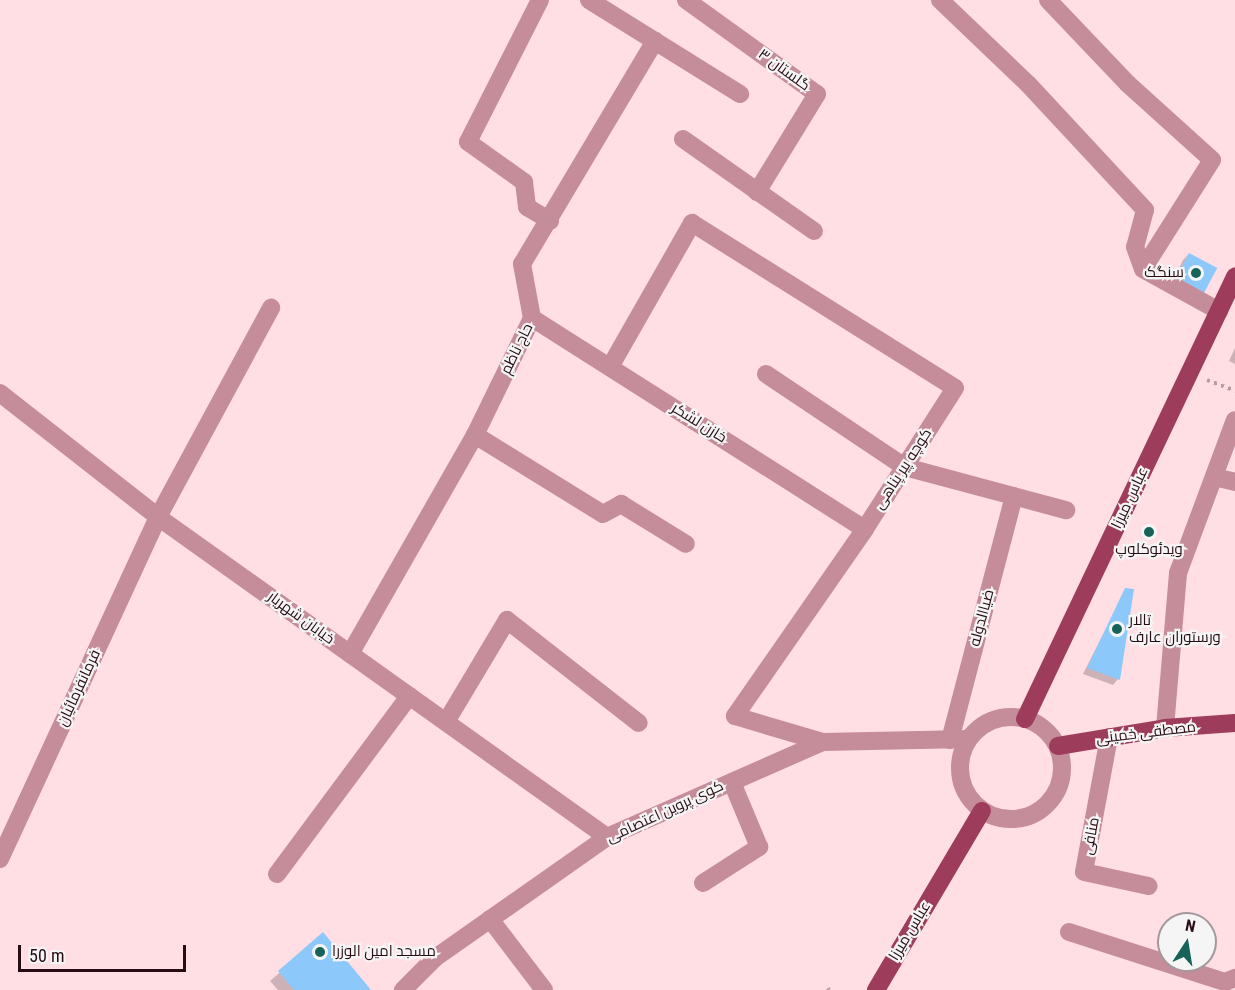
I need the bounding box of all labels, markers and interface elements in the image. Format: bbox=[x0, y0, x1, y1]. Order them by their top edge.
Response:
street label: گلستان ۳ bbox=[754, 45, 814, 95]
place label: سنگک bbox=[1144, 264, 1184, 282]
marker: سنگک bbox=[1189, 266, 1203, 280]
street label: حاج ناظم bbox=[497, 321, 537, 377]
street label: خازن لشکر bbox=[668, 399, 730, 447]
street label: کوچه پیر پناهی bbox=[870, 425, 936, 513]
street label: عباس میرزا bbox=[1108, 464, 1152, 532]
marker: ویدئوکلوپ bbox=[1142, 525, 1156, 539]
place label: ویدئوکلوپ bbox=[1115, 541, 1183, 559]
street label: خیابان شهریار bbox=[264, 588, 338, 648]
street label: ضیاالدوله bbox=[966, 588, 998, 648]
place label: تالار ورستوران عارف bbox=[1129, 611, 1221, 646]
marker: تالار ورستوران عارف bbox=[1110, 622, 1124, 636]
street label: فرمانفرمائیان bbox=[53, 647, 105, 729]
street label: مصطفی خمینی bbox=[1095, 718, 1197, 748]
street label: کوی پروین اعتصامی bbox=[604, 777, 726, 847]
street label: منافی bbox=[1079, 816, 1103, 856]
street label: عباس میرزا bbox=[885, 898, 935, 964]
north arrow bbox=[1157, 912, 1217, 972]
text: N bbox=[1184, 916, 1197, 936]
scale bar bbox=[21, 933, 189, 971]
place label: مسجد امین الوزرا bbox=[332, 943, 436, 961]
text: 50 m bbox=[29, 945, 64, 966]
marker: مسجد امین الوزرا bbox=[313, 945, 327, 959]

